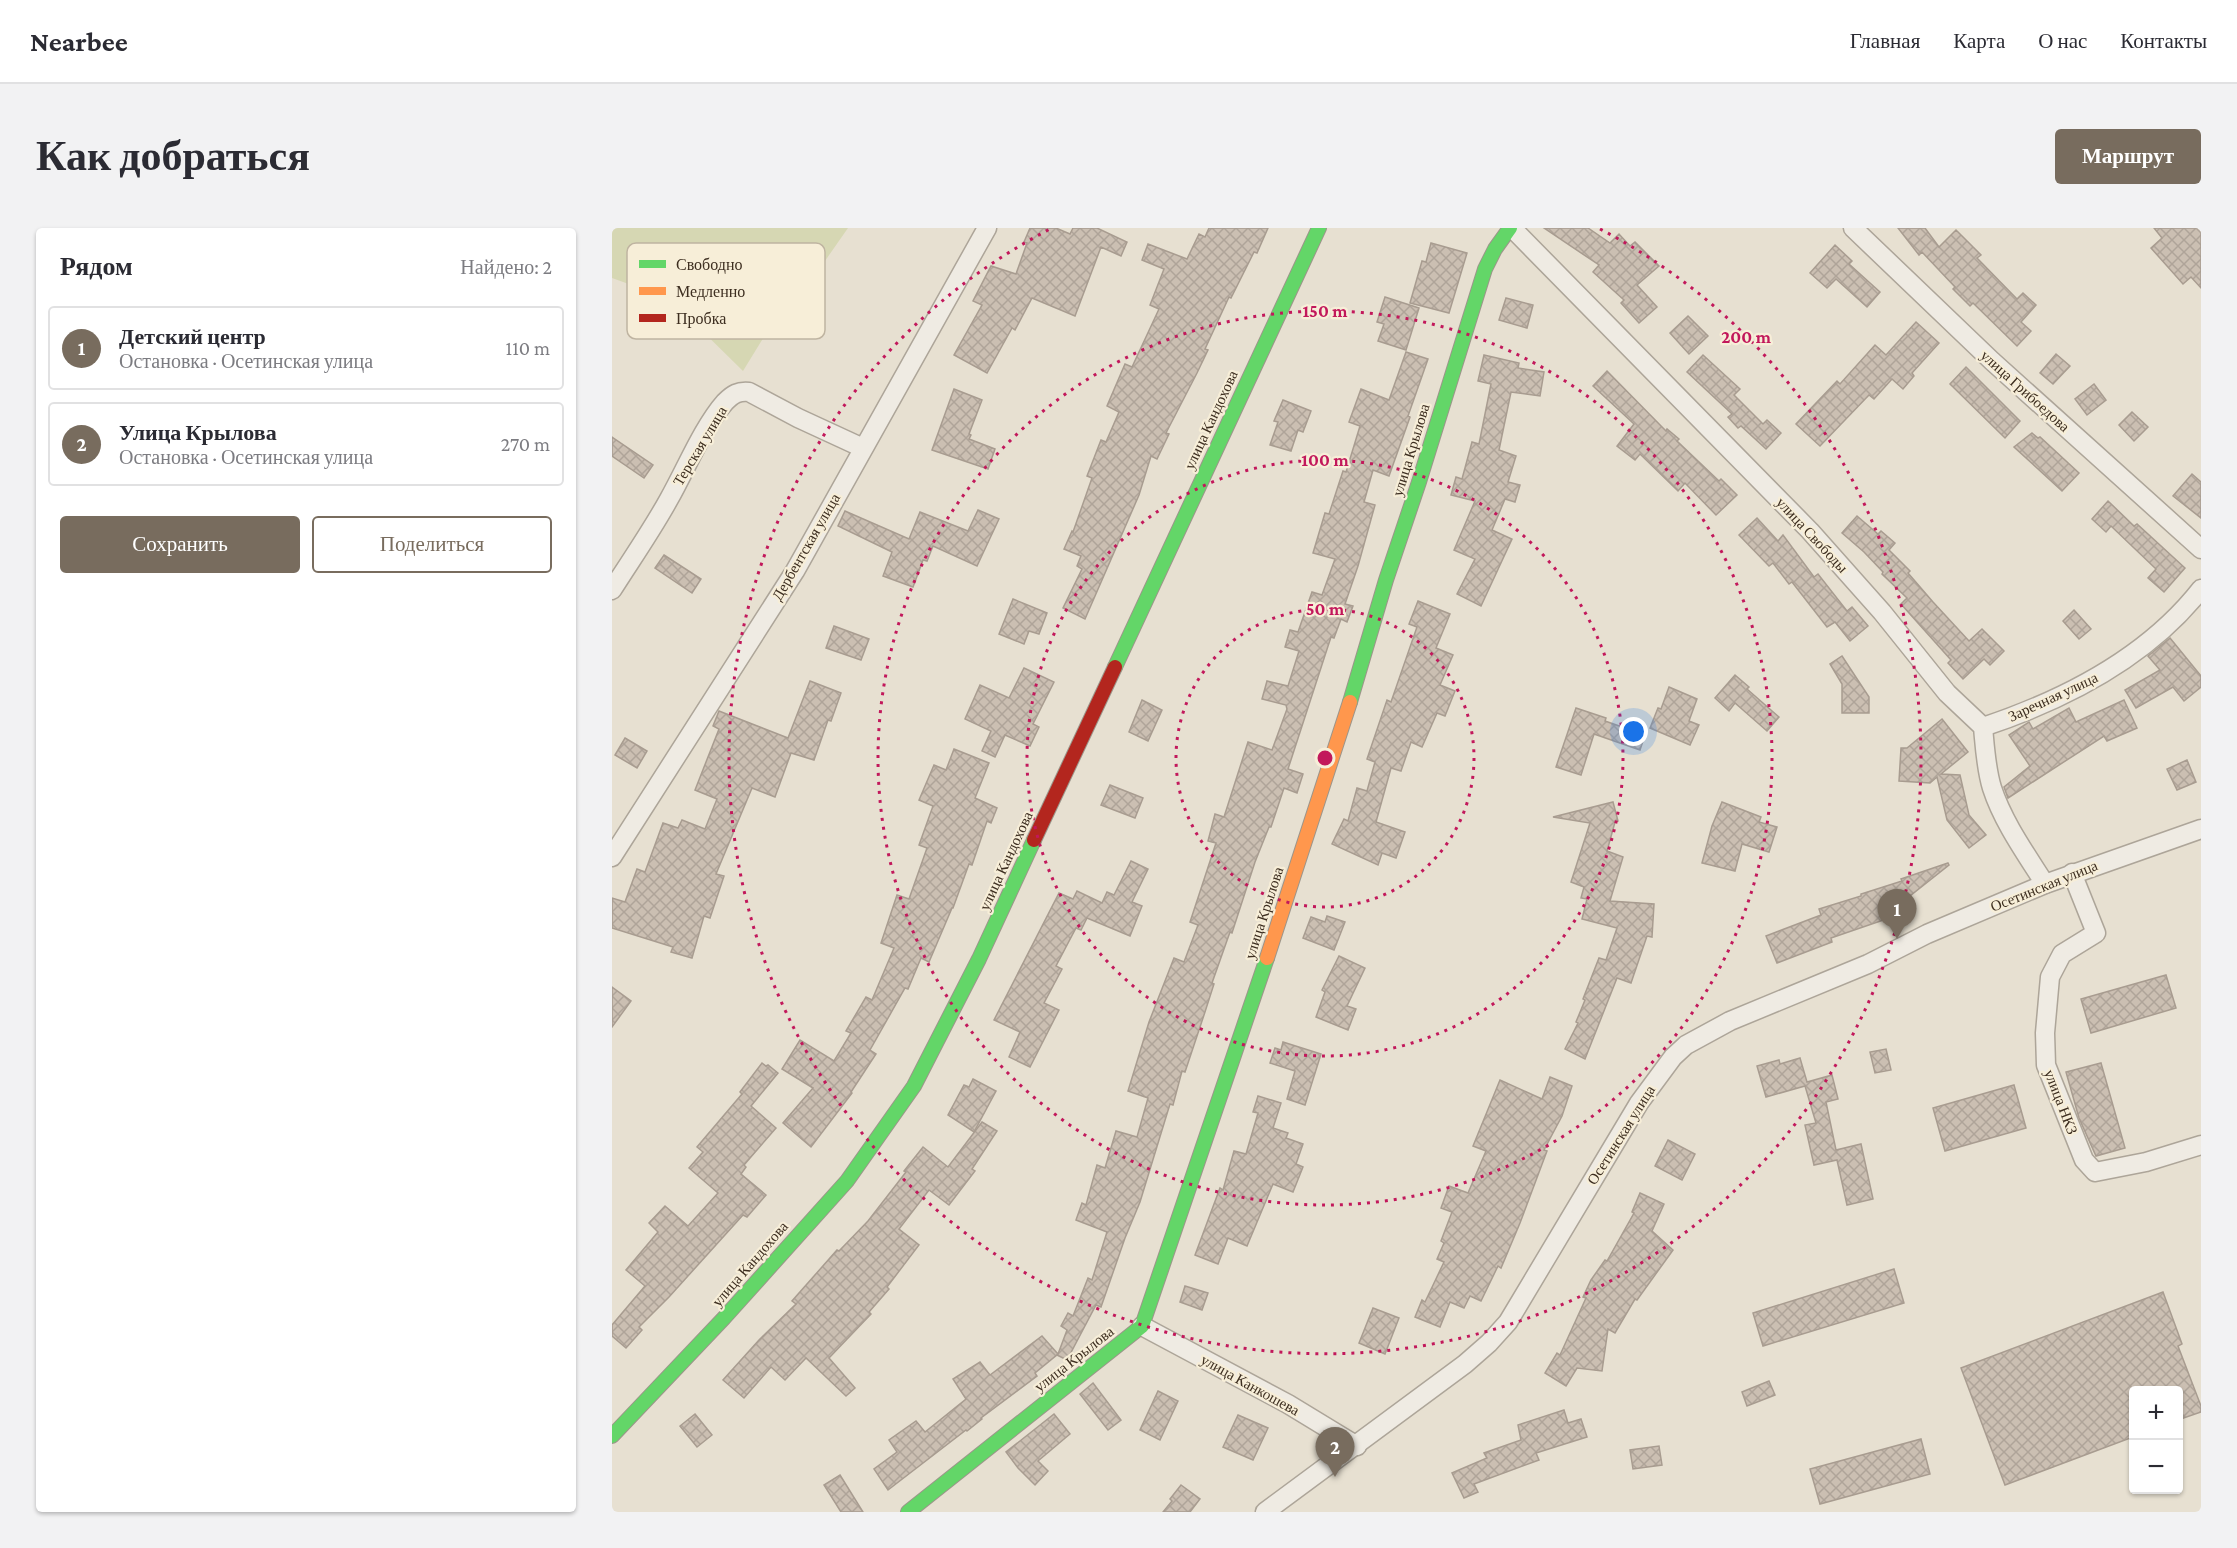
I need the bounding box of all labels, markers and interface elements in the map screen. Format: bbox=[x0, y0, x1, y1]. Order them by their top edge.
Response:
text: Nearbee bbox=[30, 26, 128, 57]
text: Главная bbox=[1850, 29, 1920, 53]
text: Карта bbox=[1953, 29, 2005, 53]
text: О нас bbox=[2038, 29, 2087, 53]
text: Контакты bbox=[2120, 29, 2207, 53]
button: Маршрут bbox=[2055, 129, 2201, 184]
text: Как добраться bbox=[36, 132, 310, 179]
legend bbox=[627, 243, 825, 339]
text: Рядом bbox=[60, 252, 133, 281]
text: Найдено: 2 bbox=[460, 256, 552, 278]
text: Свободно bbox=[676, 256, 743, 274]
text: Медленно bbox=[676, 283, 745, 301]
text: 150 m bbox=[1302, 301, 1348, 321]
text: Пробка bbox=[676, 310, 726, 328]
text: Детский центр bbox=[119, 324, 266, 349]
text: 200 m bbox=[1721, 327, 1772, 347]
text: 1 bbox=[78, 337, 85, 359]
text: 110 m bbox=[506, 337, 550, 359]
street label: улица Грибоедова bbox=[1977, 347, 2073, 435]
text: Остановка · Осетинская улица bbox=[119, 350, 373, 372]
street label: улица Кандохова bbox=[1181, 368, 1241, 472]
street label: улица Крылова bbox=[1389, 401, 1433, 498]
street label: Терская улица bbox=[670, 403, 730, 489]
text: Улица Крылова bbox=[119, 420, 277, 445]
text: 2 bbox=[76, 433, 87, 455]
text: 270 m bbox=[501, 433, 550, 455]
text: Остановка · Осетинская улица bbox=[119, 446, 373, 468]
text: 100 m bbox=[1301, 450, 1349, 470]
street label: Дербентская улица bbox=[769, 491, 843, 603]
street label: улица Свободы bbox=[1773, 494, 1851, 576]
button: Сохранить bbox=[60, 516, 300, 573]
button: Поделиться bbox=[312, 516, 552, 573]
text: 50 m bbox=[1306, 599, 1345, 619]
street label: Заречная улица bbox=[2006, 669, 2101, 725]
your location bbox=[1619, 717, 1648, 746]
centre of rings bbox=[1315, 748, 1335, 768]
street label: улица Кандохова bbox=[976, 809, 1036, 913]
street label: Осетинская улица bbox=[1988, 857, 2100, 915]
street label: улица Крылова bbox=[1242, 865, 1287, 961]
pin: 1 bbox=[1878, 890, 1916, 939]
street label: улица НКЗ bbox=[2041, 1067, 2081, 1137]
street label: Осетинская улица bbox=[1584, 1082, 1658, 1188]
street label: улица Кандохова bbox=[709, 1218, 791, 1310]
street label: улица Крылова bbox=[1031, 1323, 1117, 1395]
street label: улица Канкошева bbox=[1198, 1351, 1302, 1419]
map controls bbox=[2129, 1386, 2183, 1494]
button: + bbox=[2129, 1386, 2183, 1440]
pin: 2 bbox=[1316, 1428, 1354, 1477]
button: − bbox=[2129, 1440, 2183, 1494]

